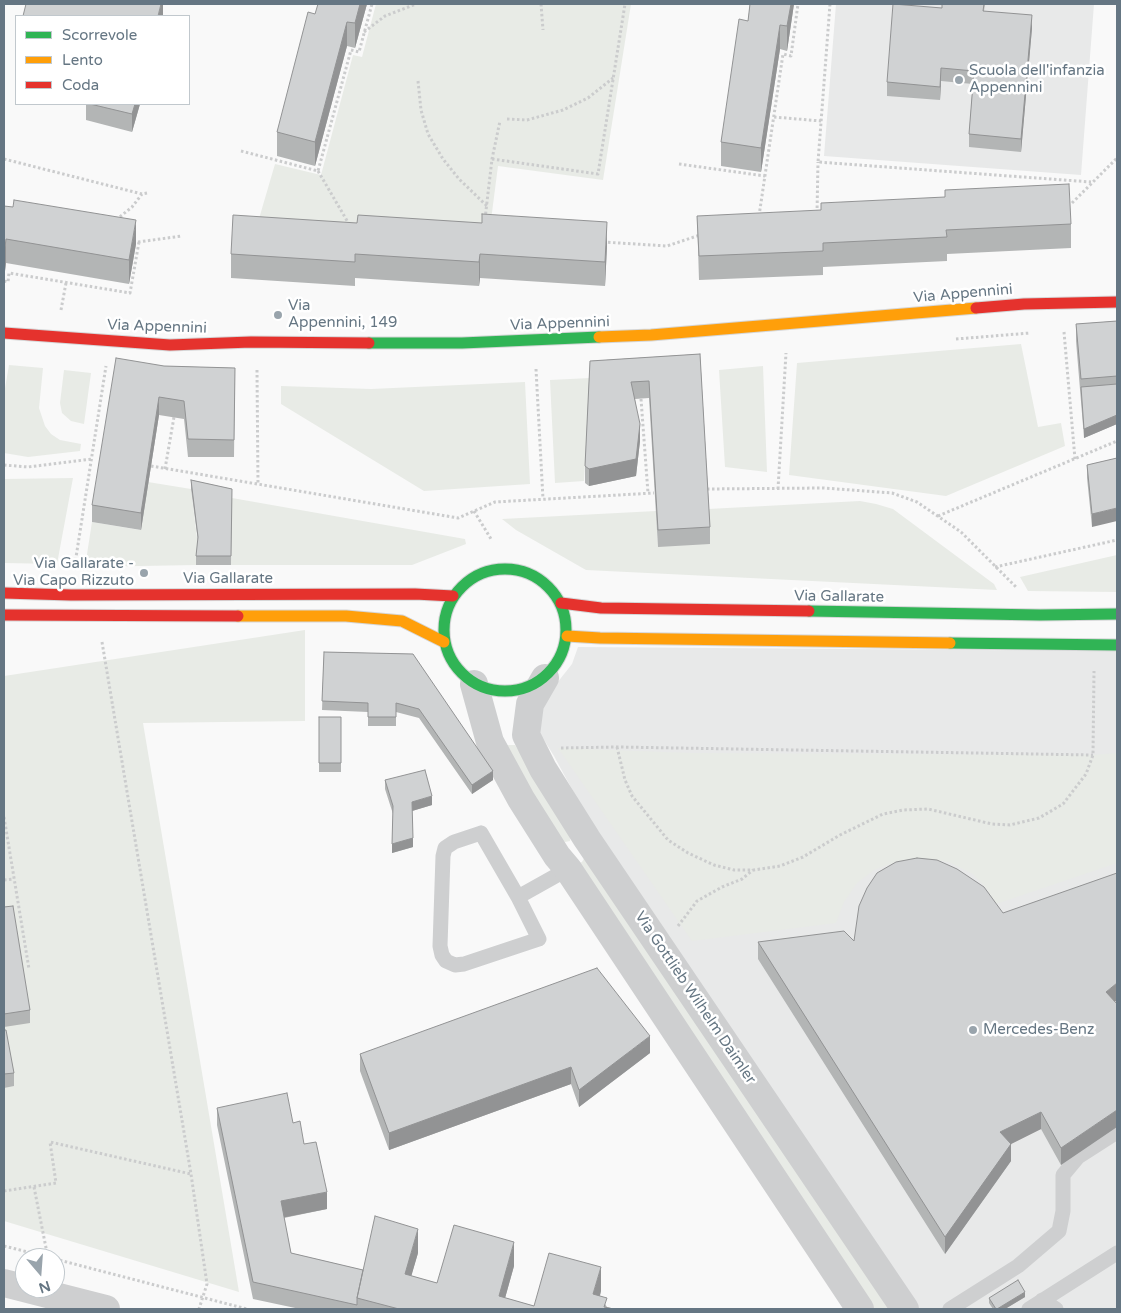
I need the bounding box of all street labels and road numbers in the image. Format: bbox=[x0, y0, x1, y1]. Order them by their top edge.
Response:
street label: Via Appennini bbox=[913, 281, 1013, 307]
street label: Via Appennini bbox=[510, 313, 610, 335]
street label: Via Appennini bbox=[107, 316, 207, 338]
street label: Via Gallarate bbox=[183, 570, 273, 588]
street label: Via Gallarate bbox=[794, 587, 884, 607]
street label: Via Gottlieb Wilhelm Daimler bbox=[630, 908, 760, 1088]

